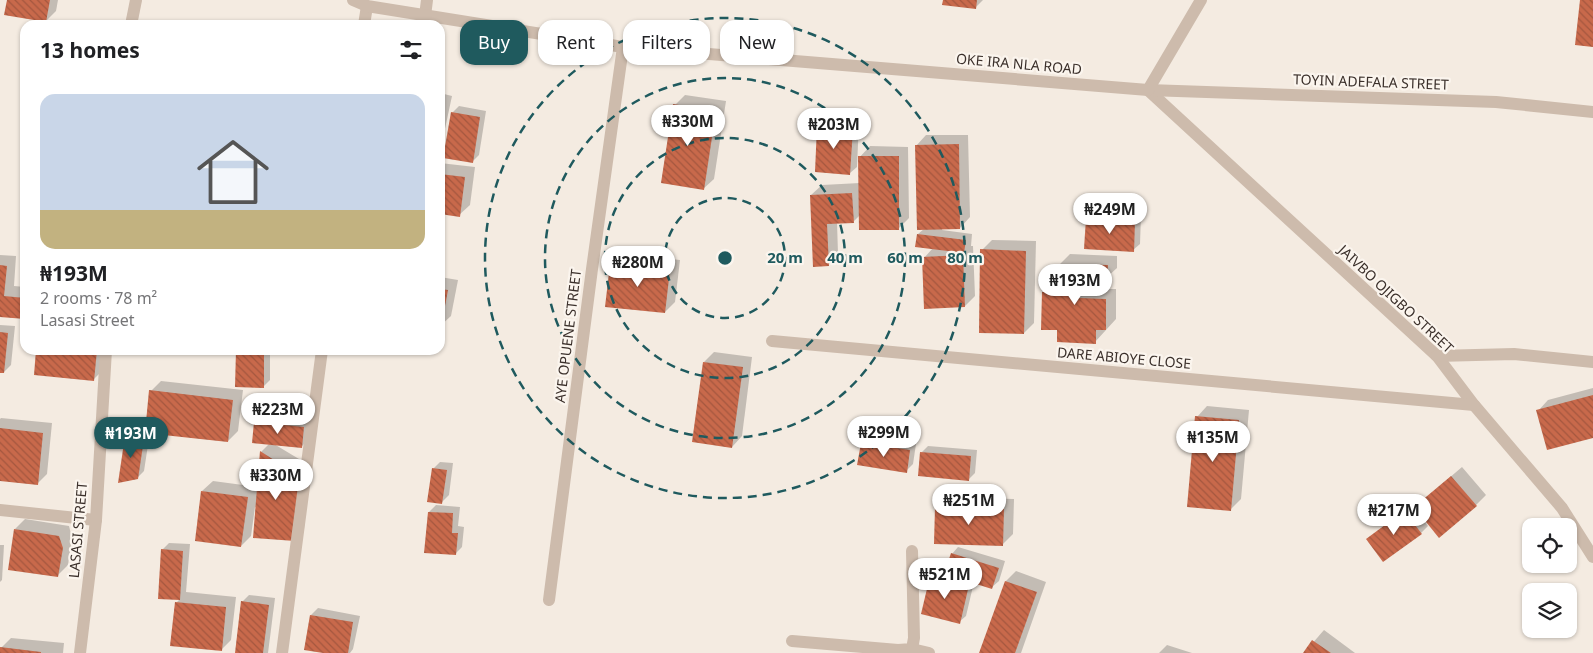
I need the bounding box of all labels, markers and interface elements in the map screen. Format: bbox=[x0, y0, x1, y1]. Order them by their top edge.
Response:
chip: Buy bbox=[460, 20, 528, 65]
chip: Rent bbox=[538, 20, 613, 65]
chip: Filters bbox=[623, 20, 710, 65]
chip: New bbox=[720, 20, 794, 65]
text: 13 homes bbox=[40, 36, 140, 64]
icon: filters bbox=[397, 36, 425, 64]
street label: OKE IRA NLA ROAD bbox=[955, 49, 1083, 78]
street label: TOYIN ADEFALA STREET bbox=[1293, 69, 1449, 94]
pin: ₦330M bbox=[653, 104, 723, 147]
pin: ₦203M bbox=[799, 108, 869, 150]
text: ₦330M bbox=[662, 110, 714, 132]
text: ₦203M bbox=[808, 113, 860, 135]
icon: home bbox=[188, 127, 278, 217]
pin: ₦249M bbox=[1075, 192, 1145, 235]
text: ₦249M bbox=[1084, 198, 1136, 220]
street label: JAIVBO OJIGBO STREET bbox=[1333, 239, 1458, 357]
pin: ₦280M bbox=[603, 246, 673, 288]
text: 20 m bbox=[767, 247, 803, 267]
text: 40 m bbox=[827, 247, 863, 267]
text: 60 m bbox=[887, 247, 923, 267]
text: 80 m bbox=[947, 247, 983, 267]
centre of rings bbox=[716, 249, 734, 267]
text: ₦280M bbox=[612, 251, 664, 273]
text: ₦193M bbox=[40, 259, 108, 287]
pin: ₦193M bbox=[1040, 264, 1110, 306]
street label: AYE OPUENE STREET bbox=[550, 268, 585, 404]
text: ₦193M bbox=[1049, 269, 1101, 291]
text: 2 rooms · 78 m² bbox=[40, 287, 157, 309]
text: Lasasi Street bbox=[40, 309, 135, 331]
street label: DARE ABIOYE CLOSE bbox=[1056, 342, 1192, 373]
pin: ₦223M bbox=[243, 392, 313, 435]
text: ₦223M bbox=[252, 398, 304, 420]
pin: ₦193M bbox=[96, 416, 166, 459]
pin: ₦299M bbox=[849, 416, 919, 458]
pin: ₦135M bbox=[1178, 420, 1248, 463]
text: ₦299M bbox=[858, 421, 910, 443]
text: ₦193M bbox=[105, 422, 157, 444]
text: ₦135M bbox=[1187, 426, 1239, 448]
pin: ₦330M bbox=[241, 458, 311, 501]
text: ₦330M bbox=[250, 464, 302, 486]
street label: LASASI STREET bbox=[64, 481, 91, 579]
pin: ₦251M bbox=[934, 484, 1004, 526]
text: ₦251M bbox=[943, 489, 995, 511]
pin: ₦217M bbox=[1359, 494, 1429, 536]
text: ₦217M bbox=[1368, 499, 1420, 521]
map controls bbox=[1522, 518, 1577, 638]
button: locate bbox=[1522, 518, 1577, 573]
pin: ₦521M bbox=[910, 558, 980, 600]
text: ₦521M bbox=[919, 563, 971, 585]
button: layers bbox=[1522, 583, 1577, 638]

